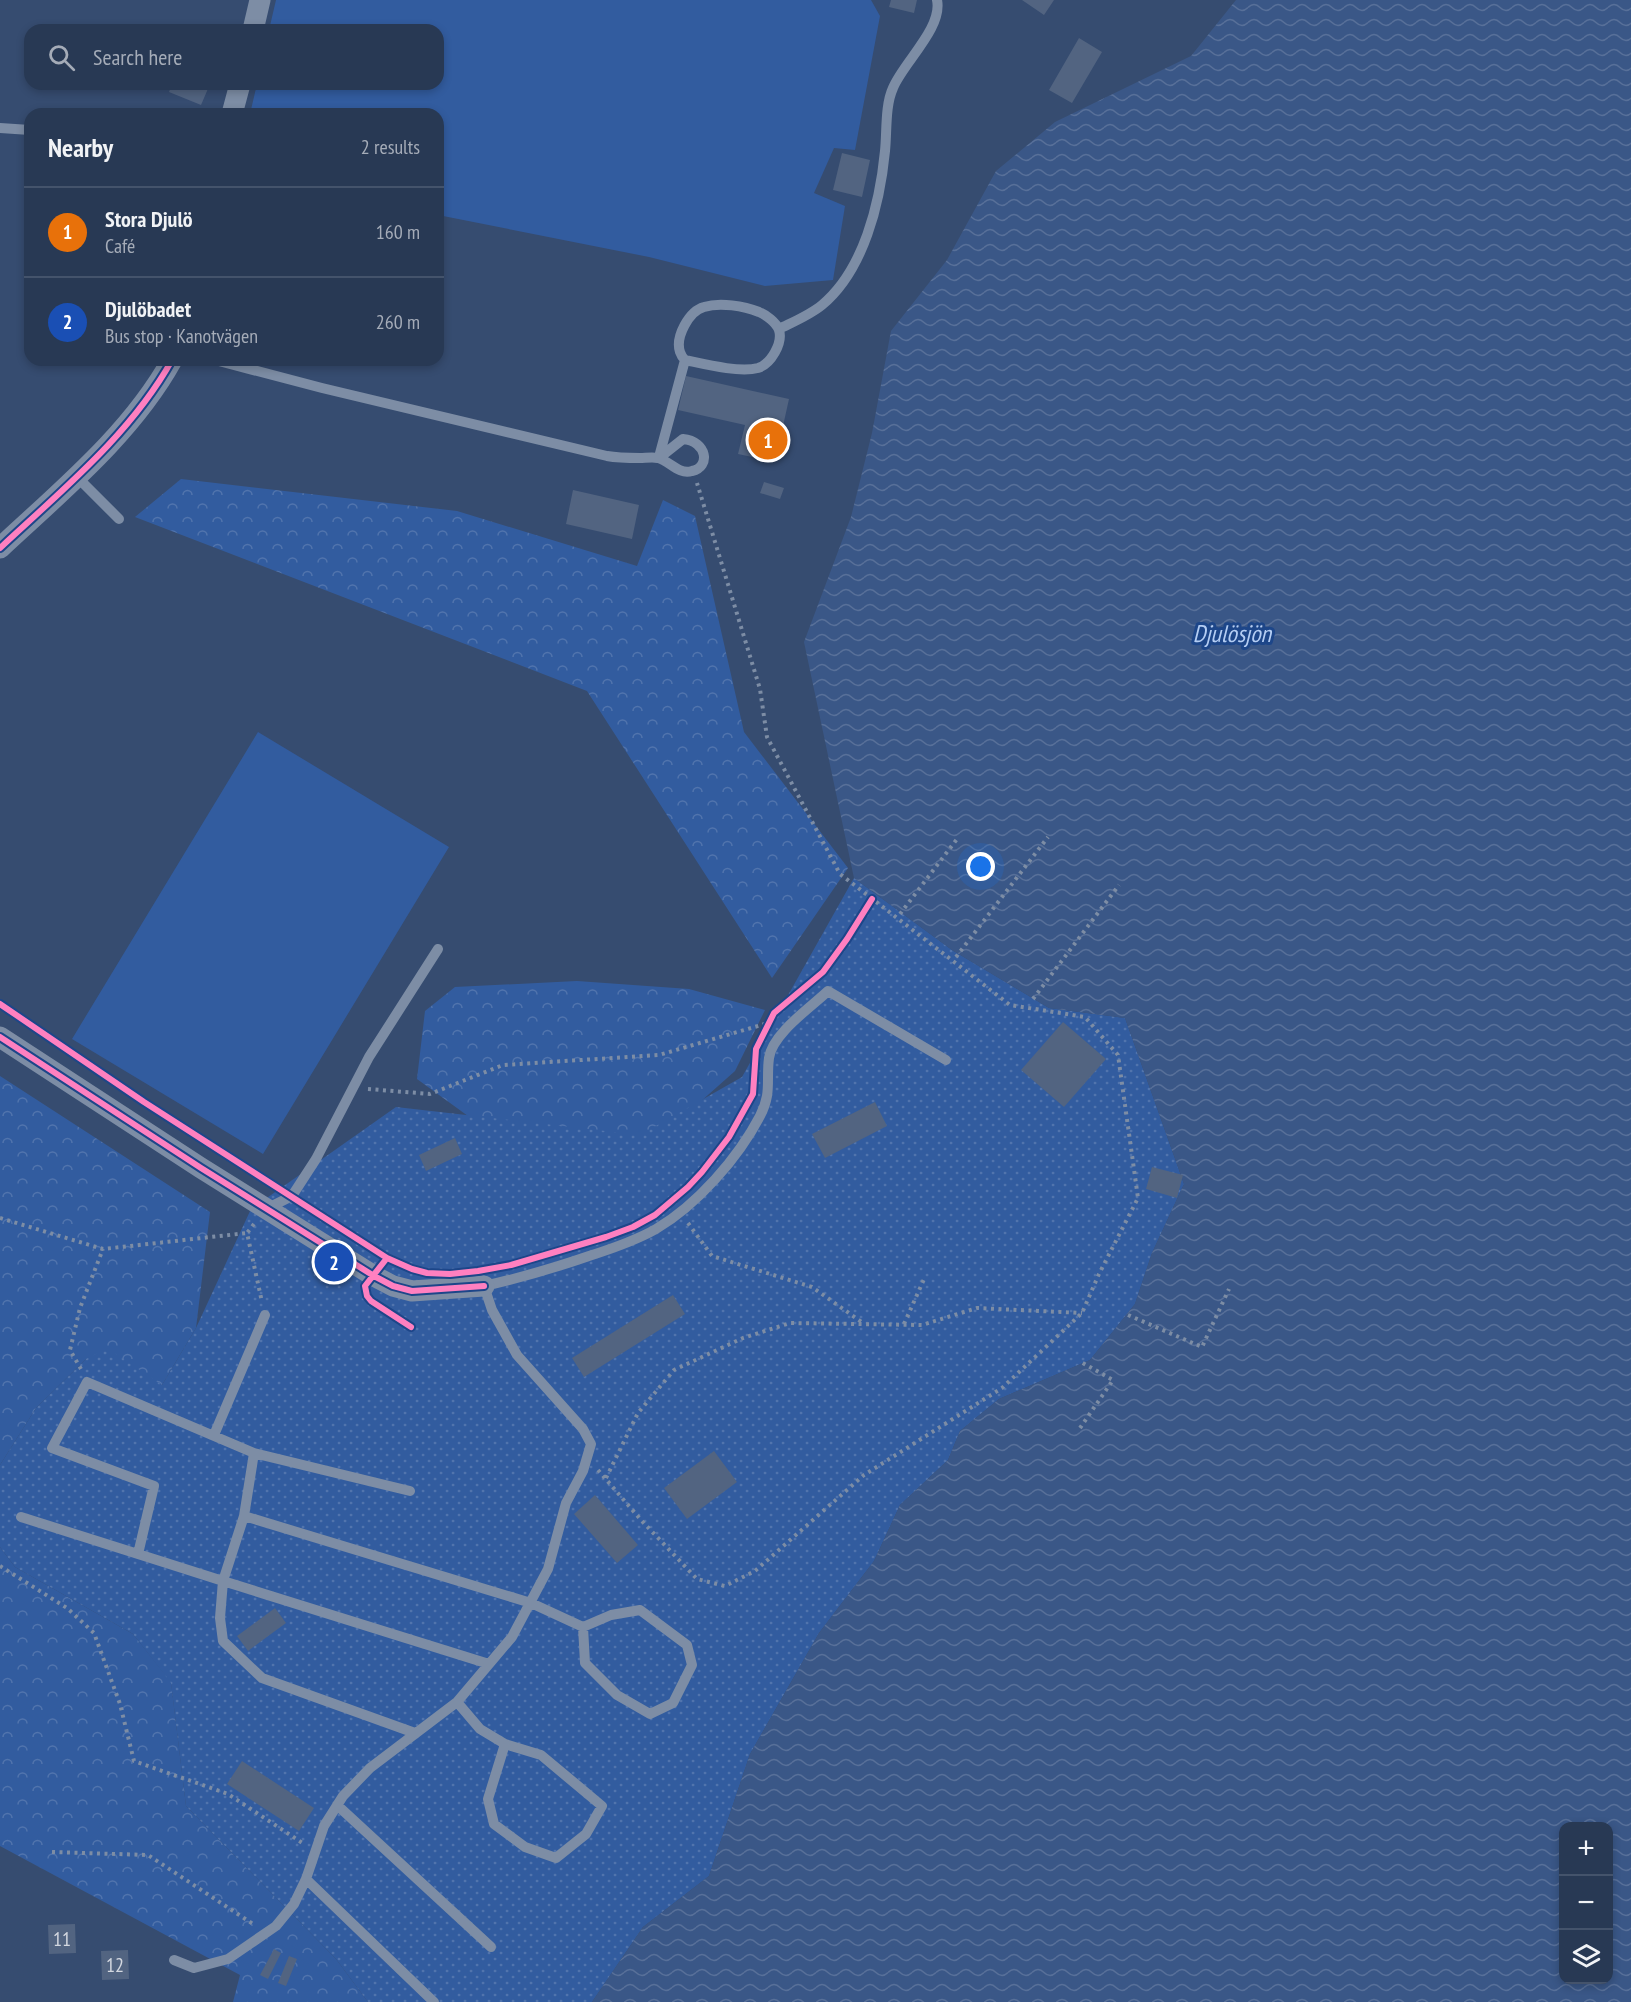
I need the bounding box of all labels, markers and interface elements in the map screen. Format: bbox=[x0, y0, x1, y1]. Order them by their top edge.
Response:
search box bbox=[24, 24, 444, 90]
icon: search bbox=[45, 41, 78, 74]
text: Search here bbox=[93, 43, 182, 71]
text: Nearby bbox=[48, 131, 113, 164]
text: 2 results bbox=[361, 134, 420, 160]
text: Stora Djulö bbox=[105, 205, 193, 233]
text: 1 bbox=[63, 219, 72, 245]
text: 160 m bbox=[376, 219, 420, 245]
text: Café bbox=[105, 233, 135, 259]
text: Djulöbadet bbox=[105, 295, 191, 323]
text: 2 bbox=[63, 309, 72, 335]
text: 260 m bbox=[376, 309, 420, 335]
text: Bus stop · Kanotvägen bbox=[105, 323, 258, 349]
pin: 1 bbox=[748, 418, 788, 462]
water label: Djulösjön bbox=[1193, 618, 1273, 649]
your location bbox=[966, 852, 995, 881]
pin: 2 bbox=[314, 1240, 354, 1284]
map controls bbox=[1559, 1822, 1613, 1984]
button: + bbox=[1559, 1822, 1613, 1876]
button: − bbox=[1559, 1876, 1613, 1930]
house number: 11 bbox=[53, 1926, 71, 1952]
button: layers bbox=[1559, 1930, 1613, 1984]
house number: 12 bbox=[106, 1952, 124, 1978]

